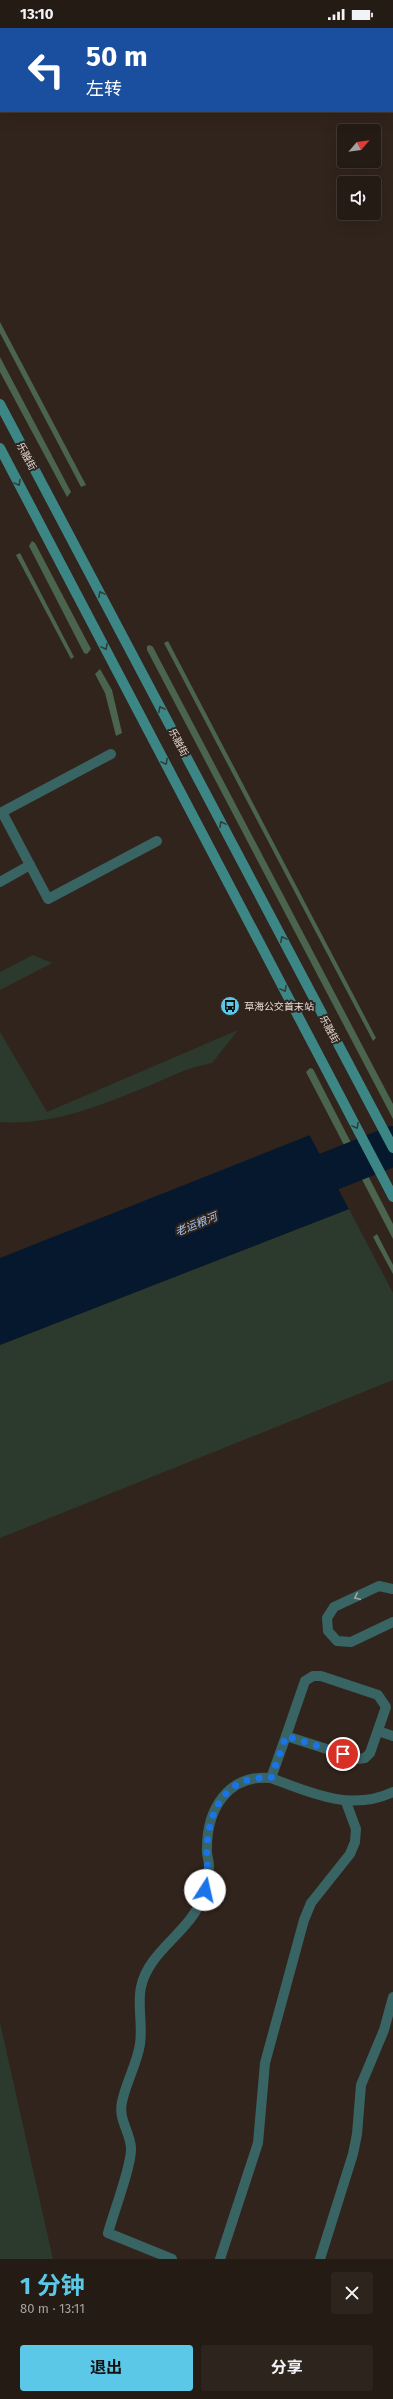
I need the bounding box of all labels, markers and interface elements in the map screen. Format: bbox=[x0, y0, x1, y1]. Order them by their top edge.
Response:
text: 13:10 bbox=[20, 5, 54, 23]
text: 50 m bbox=[86, 40, 148, 73]
icon: left bbox=[20, 44, 72, 96]
text: 左转 bbox=[86, 78, 122, 100]
north arrow bbox=[337, 124, 381, 168]
map controls bbox=[337, 124, 381, 220]
button: sound bbox=[337, 176, 381, 220]
street label: 乐融街 bbox=[14, 440, 38, 473]
one-way arrow bbox=[14, 478, 21, 486]
one-way arrow bbox=[98, 591, 105, 599]
one-way arrow bbox=[100, 643, 108, 650]
one-way arrow bbox=[159, 706, 166, 714]
street label: 乐融街 bbox=[166, 726, 190, 759]
one-way arrow bbox=[161, 758, 168, 766]
one-way arrow bbox=[219, 821, 227, 829]
one-way arrow bbox=[280, 936, 287, 944]
one-way arrow bbox=[280, 985, 287, 993]
bus stop icon: 草海公交首末站 bbox=[219, 995, 241, 1017]
place label: 草海公交首末站 bbox=[244, 1001, 314, 1013]
street label: 乐融街 bbox=[317, 1013, 341, 1046]
one-way arrow bbox=[351, 1121, 358, 1129]
water label: 老运粮河 bbox=[173, 1209, 221, 1239]
one-way arrow bbox=[353, 1592, 361, 1600]
pin bbox=[326, 1737, 360, 1771]
icon: arrive bbox=[332, 1743, 354, 1765]
position arrow bbox=[184, 1869, 226, 1911]
text: 1 分钟 bbox=[20, 2272, 85, 2300]
button: close bbox=[331, 2272, 373, 2314]
text: 80 m · 13:11 bbox=[20, 2301, 85, 2316]
button: 退出 bbox=[20, 2345, 193, 2391]
button: 分享 bbox=[201, 2345, 373, 2391]

